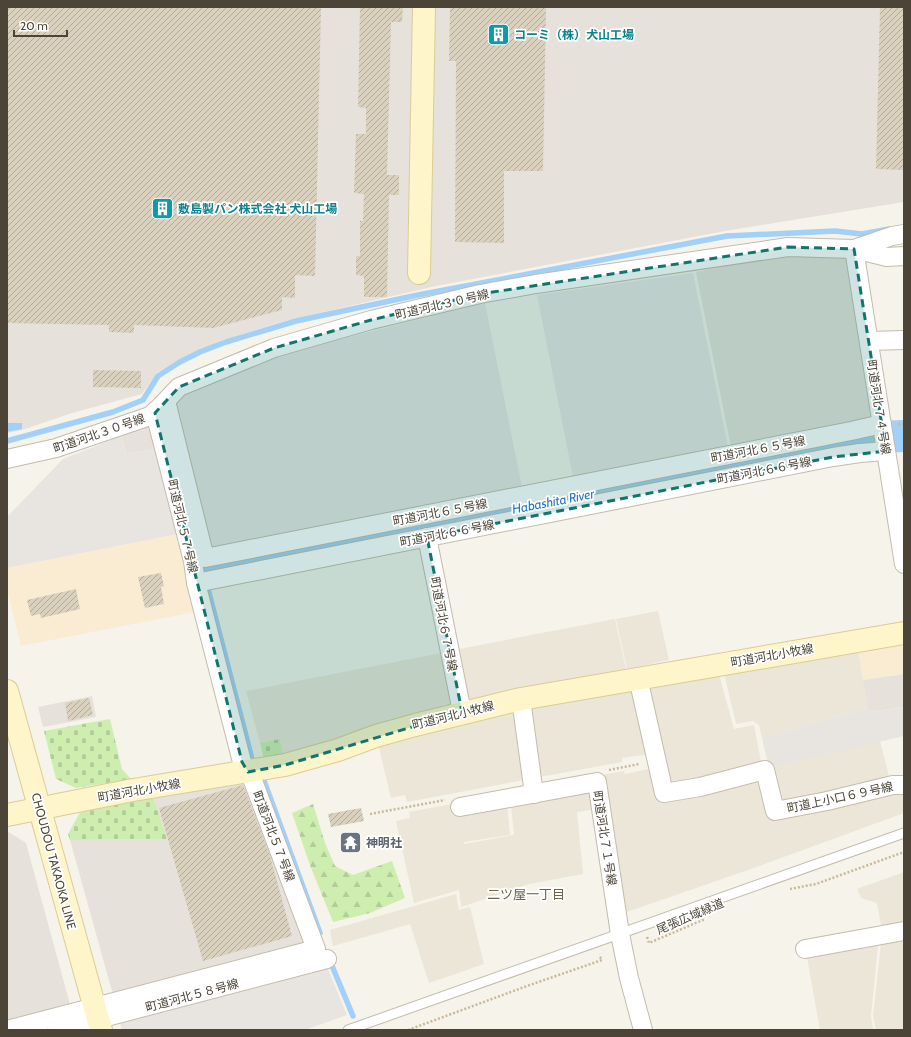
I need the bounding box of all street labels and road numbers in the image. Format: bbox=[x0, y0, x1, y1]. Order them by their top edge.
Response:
street label: 町道河北３０号線 bbox=[394, 286, 490, 322]
street label: 町道河北７４号線 bbox=[864, 358, 894, 456]
street label: 町道河北３０号線 bbox=[51, 410, 147, 456]
street label: 町道河北６５号線 bbox=[709, 432, 807, 466]
street label: 町道河北６６号線 bbox=[715, 453, 813, 487]
street label: 町道河北５７号線 bbox=[165, 478, 201, 574]
street label: 町道河北６５号線 bbox=[391, 495, 489, 529]
street label: 町道河北６６号線 bbox=[398, 516, 496, 550]
street label: 町道河北６７号線 bbox=[427, 575, 461, 673]
street label: 町道河北小牧線 bbox=[729, 640, 815, 670]
street label: 町道河北小牧線 bbox=[410, 698, 496, 732]
street label: 町道河北小牧線 bbox=[96, 775, 182, 805]
street label: 町道上小口６９号線 bbox=[786, 778, 894, 816]
street label: 町道河北５７号線 bbox=[250, 788, 298, 884]
street label: 町道河北７１号線 bbox=[590, 789, 620, 887]
street label: CHOUDOU TAKAOKA LINE bbox=[29, 791, 80, 931]
street label: 尾張広域緑道 bbox=[654, 895, 726, 937]
street label: 町道河北５８号線 bbox=[144, 975, 240, 1015]

